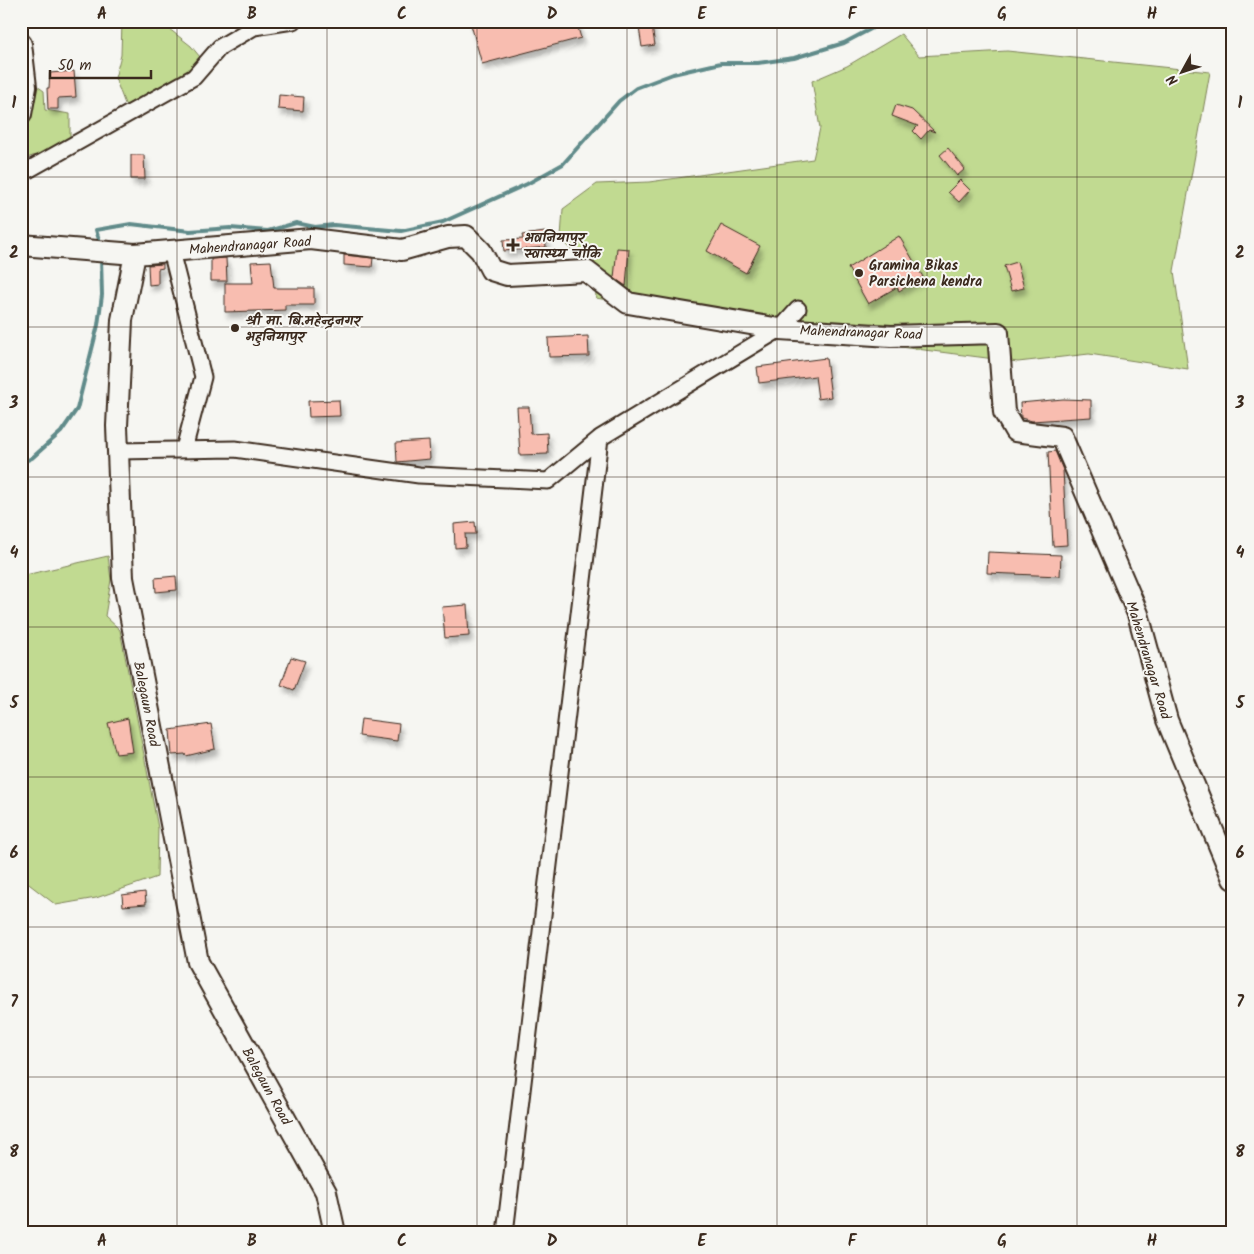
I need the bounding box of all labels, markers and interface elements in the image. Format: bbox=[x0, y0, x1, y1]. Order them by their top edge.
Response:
text: A bbox=[97, 2, 107, 27]
text: B bbox=[247, 2, 257, 27]
text: C bbox=[397, 2, 407, 27]
text: D bbox=[547, 2, 558, 27]
text: E bbox=[698, 2, 708, 27]
text: F bbox=[848, 2, 858, 27]
text: G bbox=[997, 2, 1007, 27]
text: H bbox=[1147, 2, 1157, 27]
scale bar bbox=[50, 48, 151, 80]
north arrow bbox=[1156, 48, 1206, 98]
text: 50 m bbox=[58, 54, 92, 78]
text: N bbox=[1161, 69, 1184, 90]
text: 1 bbox=[12, 91, 17, 116]
text: 1 bbox=[1238, 91, 1243, 116]
place label: भवनियापुर स्वास्थ्य चाैकि bbox=[523, 227, 603, 265]
street label: Mahendranagar Road bbox=[188, 231, 313, 261]
marker: भवनियापुर स्वास्थ्य चाैकि bbox=[506, 238, 520, 252]
text: 2 bbox=[9, 241, 19, 266]
text: 2 bbox=[1235, 241, 1245, 266]
place label: Gramina Bikas Parsichena kendra bbox=[869, 255, 982, 293]
marker: Gramina Bikas Parsichena kendra bbox=[853, 267, 865, 279]
place label: श्री मा. बि.महेन्द्रनगर भहुनियापुर bbox=[245, 310, 364, 348]
street label: Mahendranagar Road bbox=[799, 320, 924, 346]
marker: श्री मा. बि.महेन्द्रनगर भहुनियापुर bbox=[229, 322, 241, 334]
text: 3 bbox=[9, 391, 19, 416]
text: 3 bbox=[1235, 391, 1245, 416]
text: 4 bbox=[10, 541, 19, 566]
text: 4 bbox=[1236, 541, 1245, 566]
street label: Mahendranagar Road bbox=[1120, 598, 1177, 723]
street label: Balegaun Road bbox=[127, 660, 165, 750]
text: 5 bbox=[9, 691, 20, 716]
text: 5 bbox=[1235, 691, 1246, 716]
text: 6 bbox=[10, 841, 19, 866]
text: 6 bbox=[1236, 841, 1245, 866]
text: 7 bbox=[10, 990, 18, 1015]
text: 7 bbox=[1236, 990, 1244, 1015]
street label: Balegaun Road bbox=[236, 1043, 297, 1130]
text: 8 bbox=[9, 1140, 19, 1165]
text: 8 bbox=[1235, 1140, 1245, 1165]
text: A bbox=[97, 1229, 107, 1254]
text: B bbox=[247, 1229, 257, 1254]
text: C bbox=[397, 1229, 407, 1254]
text: D bbox=[547, 1229, 558, 1254]
text: E bbox=[698, 1229, 708, 1254]
text: F bbox=[848, 1229, 858, 1254]
text: G bbox=[997, 1229, 1007, 1254]
text: H bbox=[1147, 1229, 1157, 1254]

